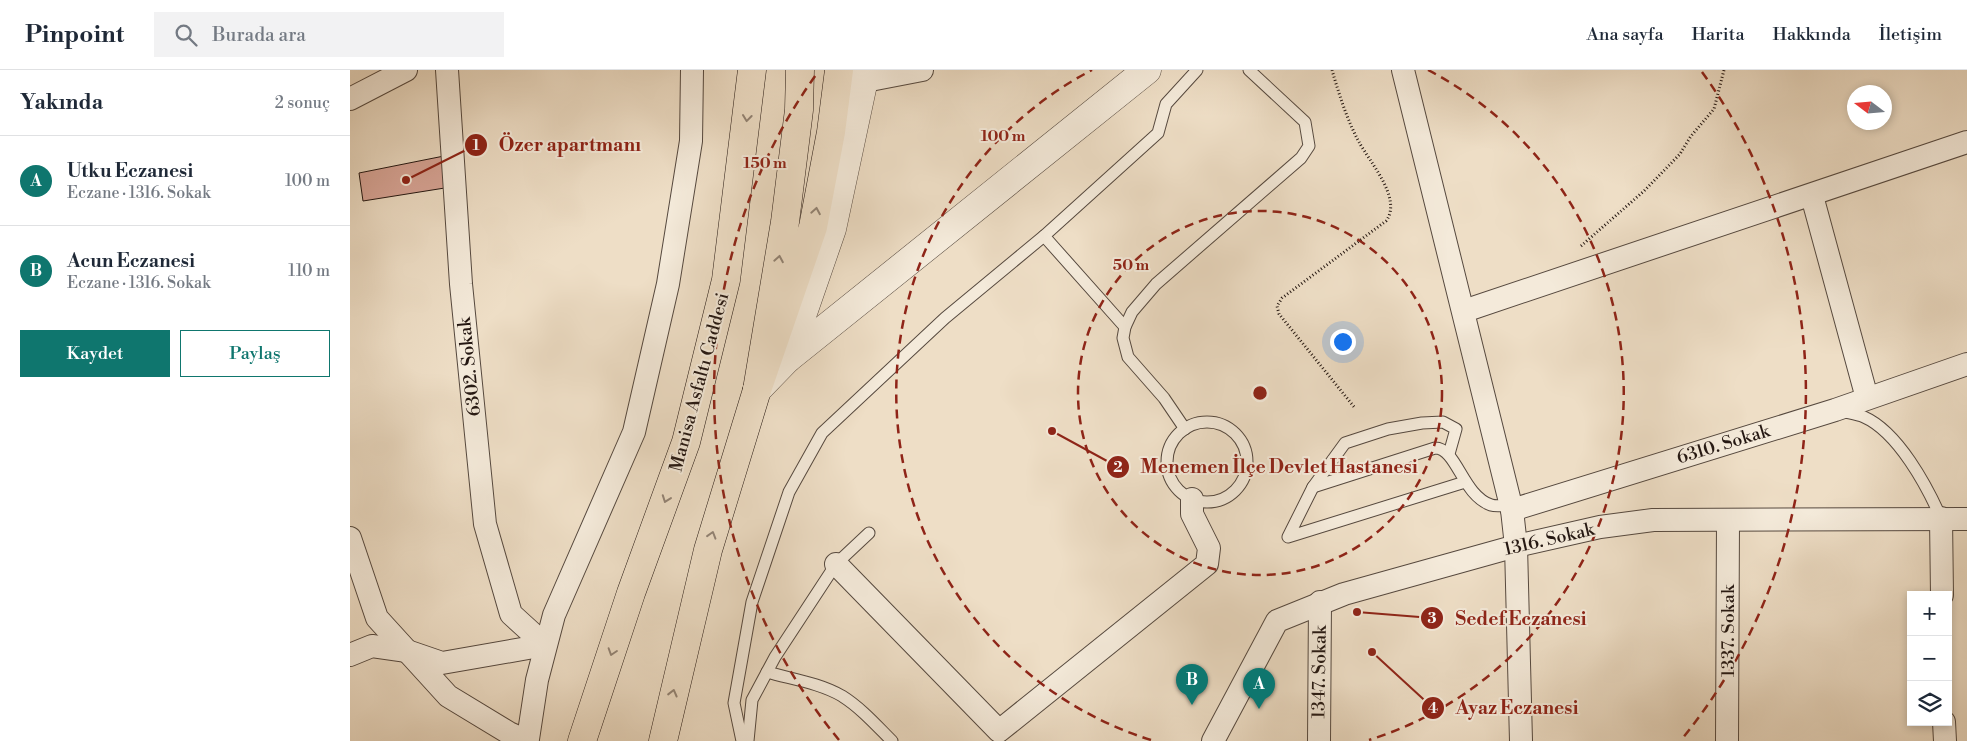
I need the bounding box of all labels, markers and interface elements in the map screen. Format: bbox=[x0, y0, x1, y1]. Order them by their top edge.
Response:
search box bbox=[154, 12, 504, 57]
text: Pinpoint bbox=[25, 20, 124, 50]
icon: search bbox=[172, 21, 200, 49]
text: Burada ara bbox=[212, 23, 306, 47]
text: Ana sayfa bbox=[1586, 23, 1664, 46]
text: Harita bbox=[1692, 23, 1745, 46]
text: Hakkında bbox=[1773, 23, 1851, 46]
text: İletişim bbox=[1879, 23, 1942, 46]
north arrow bbox=[1847, 85, 1892, 130]
text: Yakında bbox=[20, 90, 103, 116]
text: 2 sonuç bbox=[275, 93, 330, 113]
one-way arrow bbox=[742, 114, 752, 123]
text: 100 m bbox=[981, 127, 1026, 146]
callout: Özer apartmanı bbox=[464, 128, 651, 162]
text: Özer apartmanı bbox=[499, 132, 641, 157]
text: 1 bbox=[472, 136, 480, 155]
text: 150 m bbox=[743, 154, 787, 173]
text: Utku Eczanesi bbox=[67, 159, 193, 183]
text: A bbox=[30, 171, 42, 191]
text: 100 m bbox=[285, 171, 330, 191]
text: Eczane · 1316. Sokak bbox=[67, 183, 211, 203]
one-way arrow bbox=[810, 207, 821, 216]
text: Acun Eczanesi bbox=[67, 249, 195, 273]
one-way arrow bbox=[774, 255, 784, 264]
text: 50 m bbox=[1113, 256, 1149, 275]
text: B bbox=[30, 261, 42, 281]
text: 110 m bbox=[288, 261, 330, 281]
text: Eczane · 1316. Sokak bbox=[67, 273, 211, 293]
street label: Manisa Asfaltı Caddesi bbox=[665, 290, 734, 474]
street label: 6302. Sokak bbox=[453, 315, 486, 418]
your location bbox=[1330, 329, 1356, 355]
button: Kaydet bbox=[20, 330, 170, 377]
button: Paylaş bbox=[180, 330, 330, 377]
centre of rings bbox=[1251, 384, 1269, 402]
street label: 6310. Sokak bbox=[1674, 419, 1774, 470]
callout: Menemen İlçe Devlet Hastanesi bbox=[1105, 450, 1428, 484]
text: Menemen İlçe Devlet Hastanesi bbox=[1140, 453, 1418, 479]
text: 2 bbox=[1113, 458, 1123, 477]
one-way arrow bbox=[662, 494, 672, 502]
street label: 1316. Sokak bbox=[1502, 518, 1598, 561]
one-way arrow bbox=[706, 532, 716, 540]
street label: 1337. Sokak bbox=[1717, 583, 1740, 677]
map controls bbox=[1907, 591, 1952, 726]
button: + bbox=[1907, 591, 1952, 636]
callout: Sedef Eczanesi bbox=[1420, 601, 1596, 635]
text: Sedef Eczanesi bbox=[1455, 607, 1587, 631]
text: 3 bbox=[1427, 609, 1437, 628]
street label: 1347. Sokak bbox=[1307, 624, 1332, 719]
button: − bbox=[1907, 636, 1952, 681]
one-way arrow bbox=[607, 647, 617, 656]
pin: B bbox=[1176, 664, 1208, 705]
pin: A bbox=[1243, 668, 1275, 709]
button: layers bbox=[1907, 681, 1952, 726]
one-way arrow bbox=[667, 689, 678, 698]
callout: Ayaz Eczanesi bbox=[1421, 691, 1589, 725]
text: Ayaz Eczanesi bbox=[1454, 696, 1579, 720]
text: 4 bbox=[1428, 699, 1438, 718]

